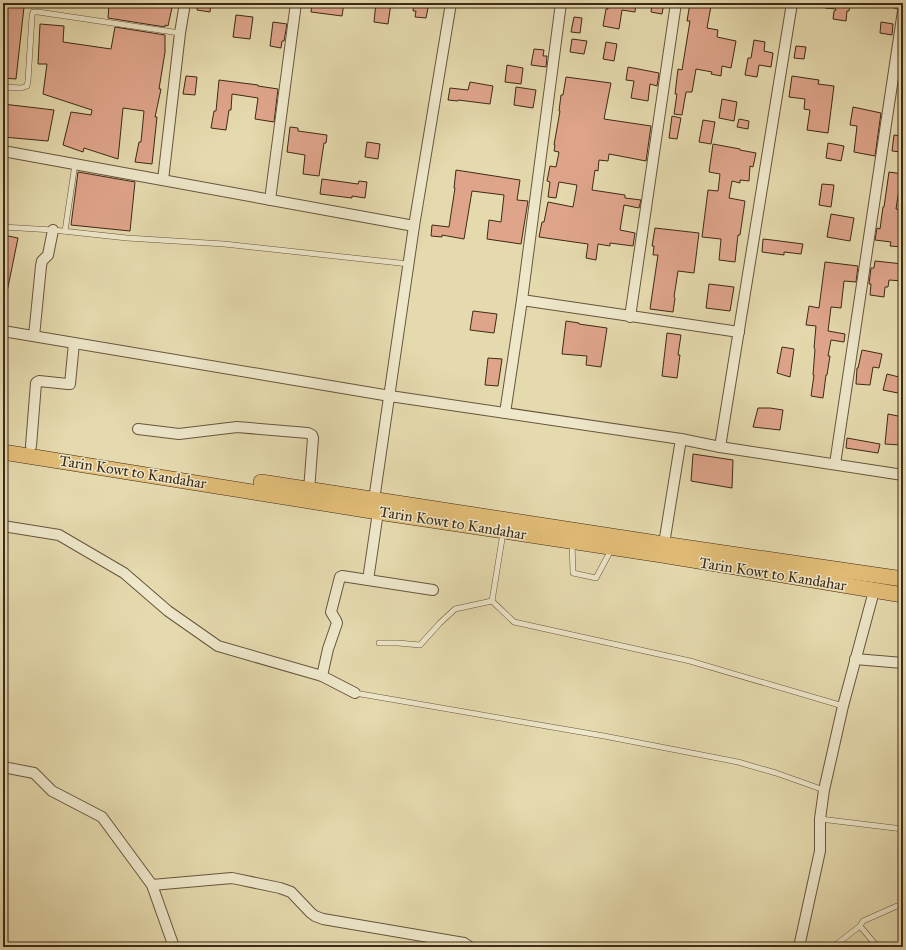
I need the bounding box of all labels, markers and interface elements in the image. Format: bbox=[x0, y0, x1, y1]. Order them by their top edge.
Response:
street label: Tarin Kowt to Kandahar bbox=[58, 451, 208, 493]
street label: Tarin Kowt to Kandahar bbox=[378, 502, 528, 544]
street label: Tarin Kowt to Kandahar bbox=[698, 553, 848, 595]

